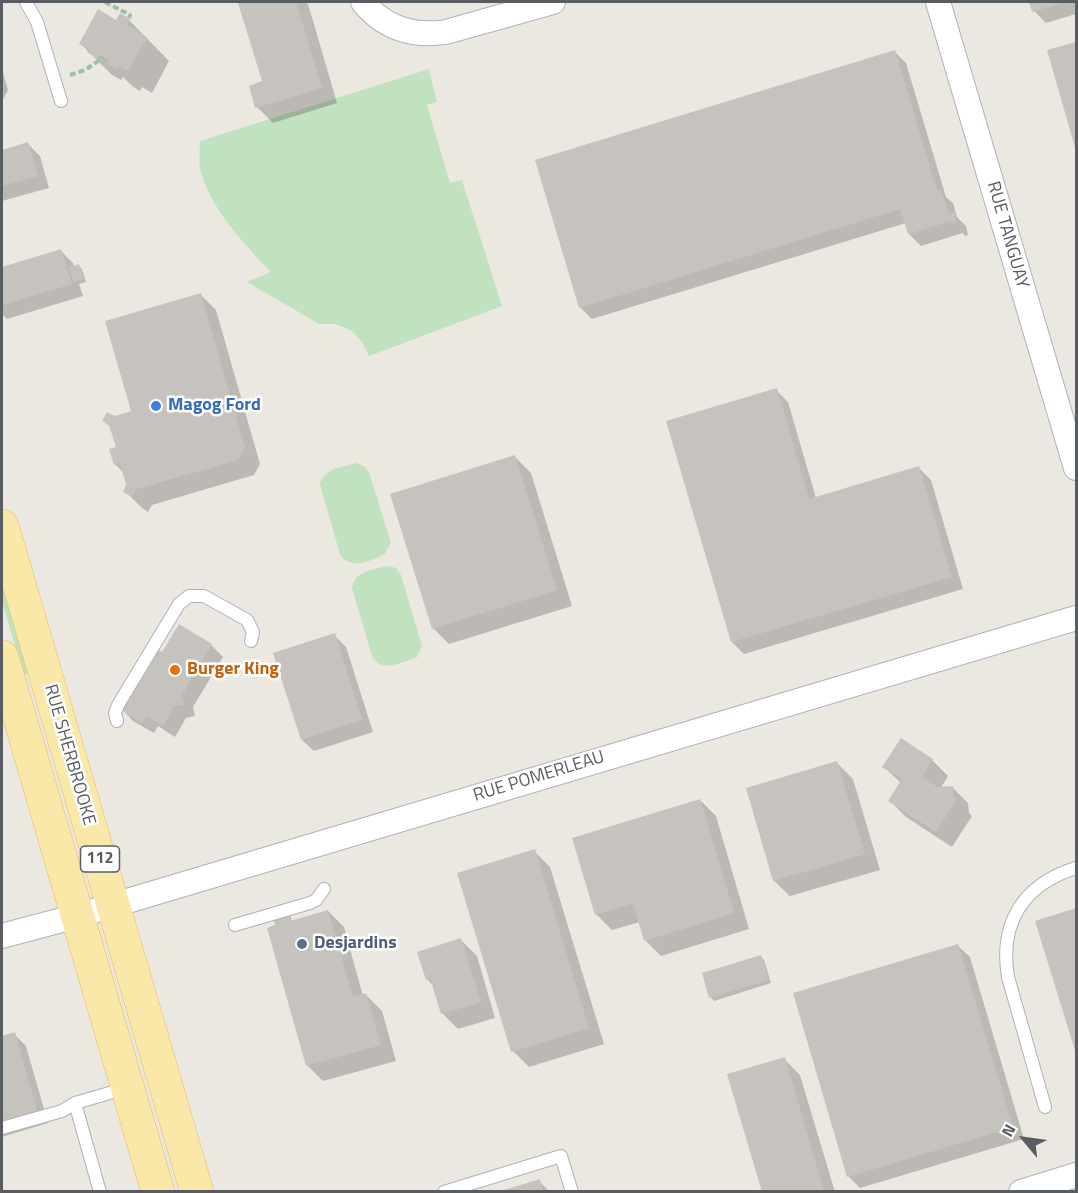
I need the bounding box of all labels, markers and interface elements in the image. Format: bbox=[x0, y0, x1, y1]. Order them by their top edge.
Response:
street label: RUE TANGUAY bbox=[981, 179, 1033, 291]
place label: Magog Ford bbox=[168, 395, 261, 417]
marker: Magog Ford bbox=[149, 399, 163, 413]
place label: Burger King bbox=[187, 659, 279, 681]
marker: Burger King bbox=[168, 663, 182, 677]
street label: RUE SHERBROOKE bbox=[39, 682, 99, 828]
street label: RUE POMERLEAU bbox=[471, 747, 607, 807]
road number: 112 bbox=[80, 846, 120, 872]
place label: Desjardins bbox=[314, 933, 397, 955]
marker: Desjardins bbox=[295, 937, 309, 951]
north arrow bbox=[994, 1109, 1054, 1169]
text: N bbox=[995, 1120, 1021, 1141]

